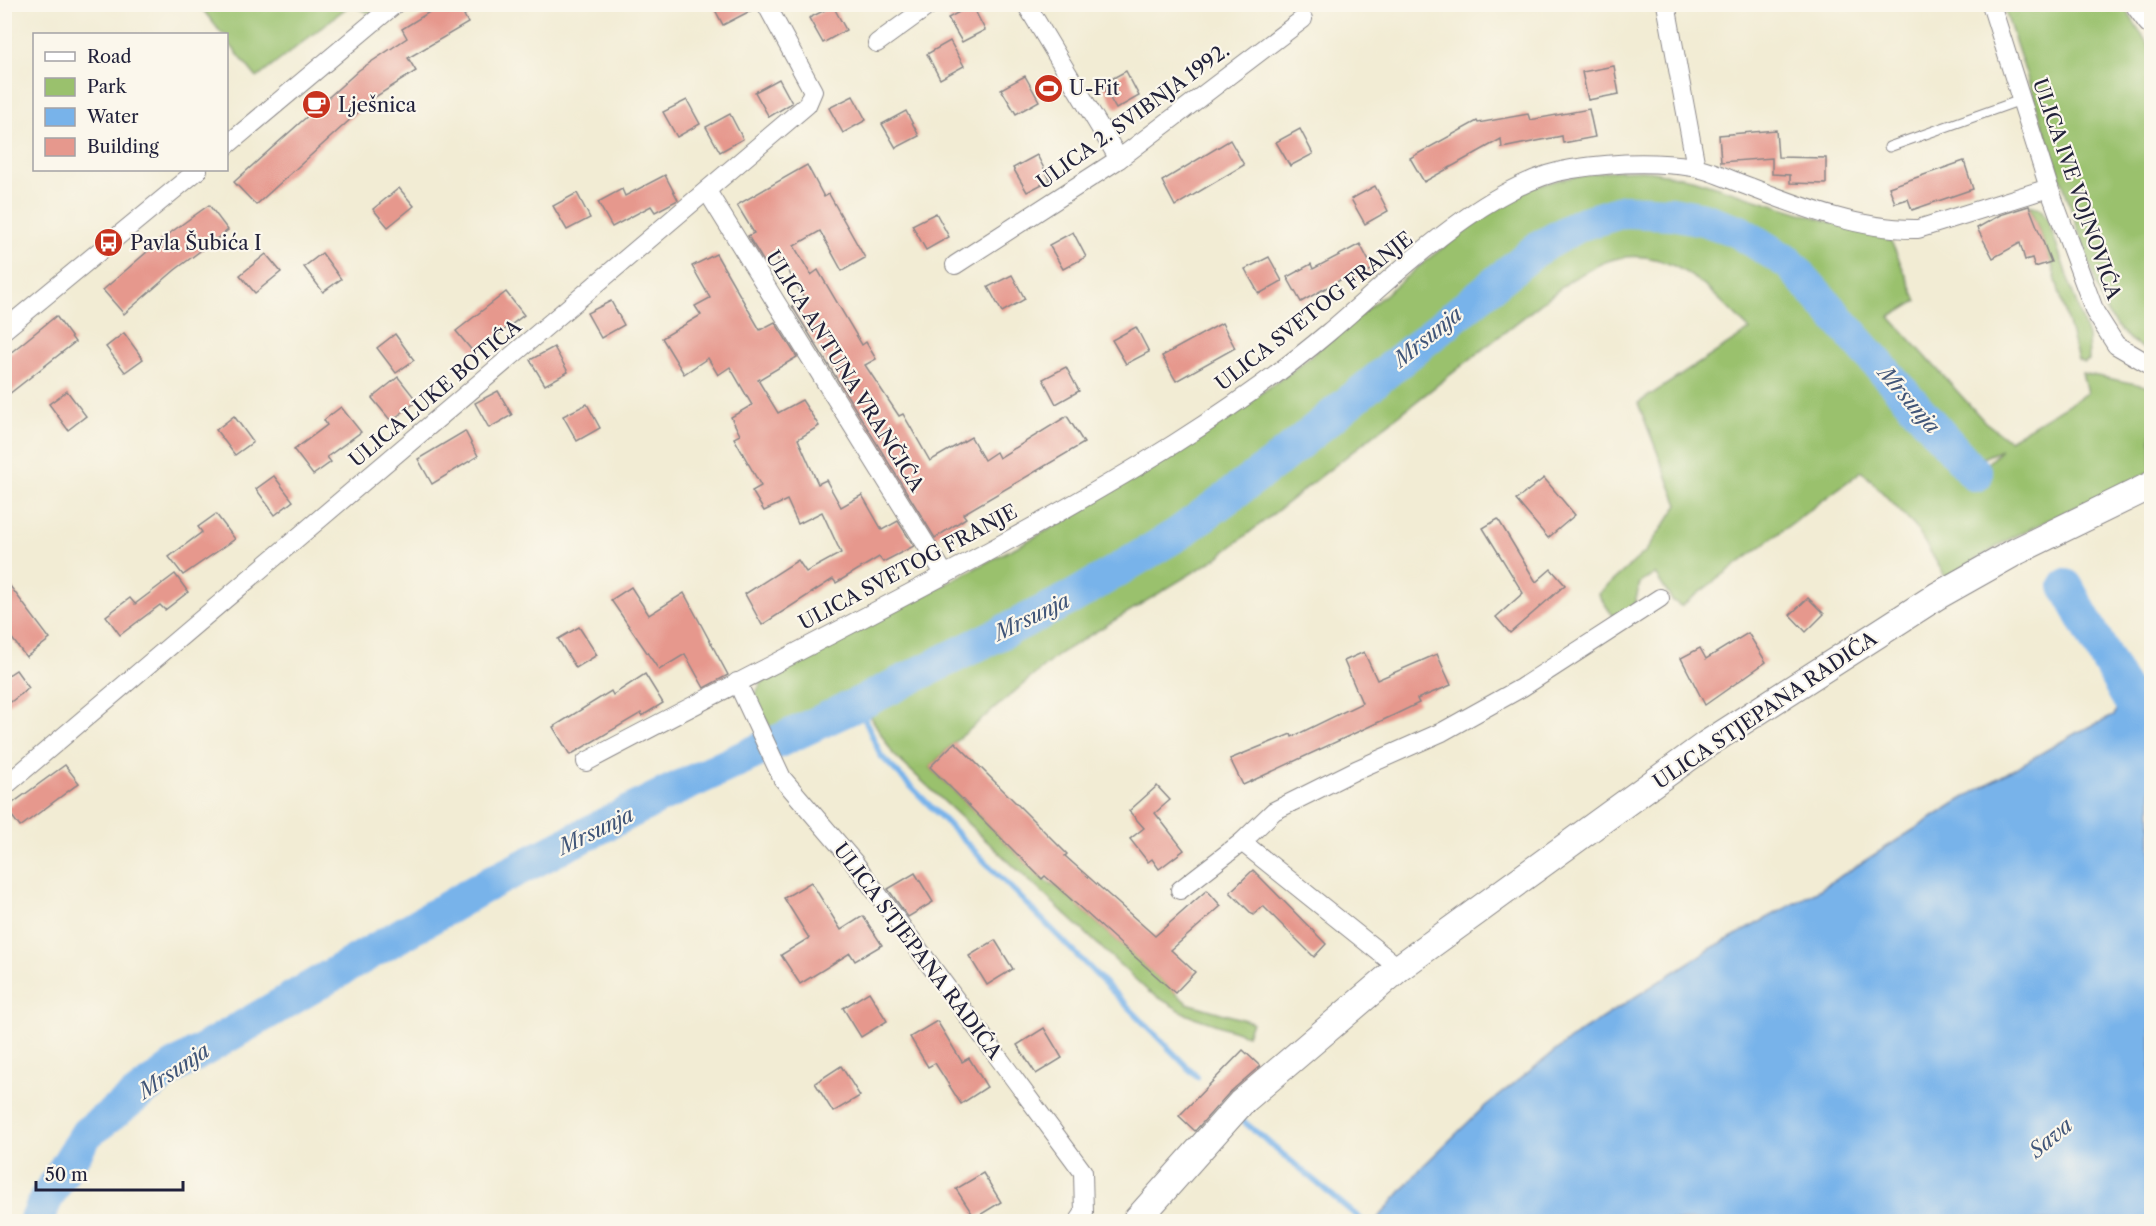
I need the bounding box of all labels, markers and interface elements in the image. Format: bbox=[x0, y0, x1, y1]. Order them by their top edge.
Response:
legend bbox=[33, 33, 228, 171]
street label: ULICA 2. SVIBNJA 1992. bbox=[1032, 38, 1234, 194]
text: Road bbox=[87, 46, 132, 68]
sports icon: U-Fit bbox=[1032, 72, 1064, 104]
street label: ULICA IVE VOJNOVIĆA bbox=[2028, 75, 2128, 304]
text: Park bbox=[87, 76, 128, 98]
place label: U-Fit bbox=[1069, 76, 1120, 100]
cafe icon: Lješnica bbox=[301, 89, 333, 121]
place label: Lješnica bbox=[338, 93, 417, 117]
text: Water bbox=[86, 106, 139, 128]
text: Building bbox=[87, 136, 159, 158]
street label: ULICA SVETOG FRANJE bbox=[1211, 226, 1417, 396]
bus stop icon: Pavla Šubića I bbox=[93, 227, 125, 259]
place label: Pavla Šubića I bbox=[130, 230, 262, 255]
street label: ULICA ANTUNA VRANČIĆA bbox=[761, 245, 931, 497]
water label: Mrsunja bbox=[1386, 301, 1467, 374]
street label: ULICA LUKE BOTIĆA bbox=[344, 313, 527, 472]
water label: Mrsunja bbox=[1871, 359, 1946, 439]
street label: ULICA SVETOG FRANJE bbox=[795, 499, 1021, 635]
water label: Mrsunja bbox=[987, 587, 1074, 647]
street label: ULICA STJEPANA RADIĆA bbox=[1648, 625, 1882, 794]
water label: Mrsunja bbox=[551, 801, 638, 861]
street label: ULICA STJEPANA RADIĆA bbox=[829, 838, 1009, 1065]
water label: Mrsunja bbox=[131, 1037, 215, 1105]
water label: Sava bbox=[2022, 1112, 2078, 1164]
scale bar bbox=[36, 1154, 183, 1192]
text: 50 m bbox=[45, 1164, 88, 1186]

